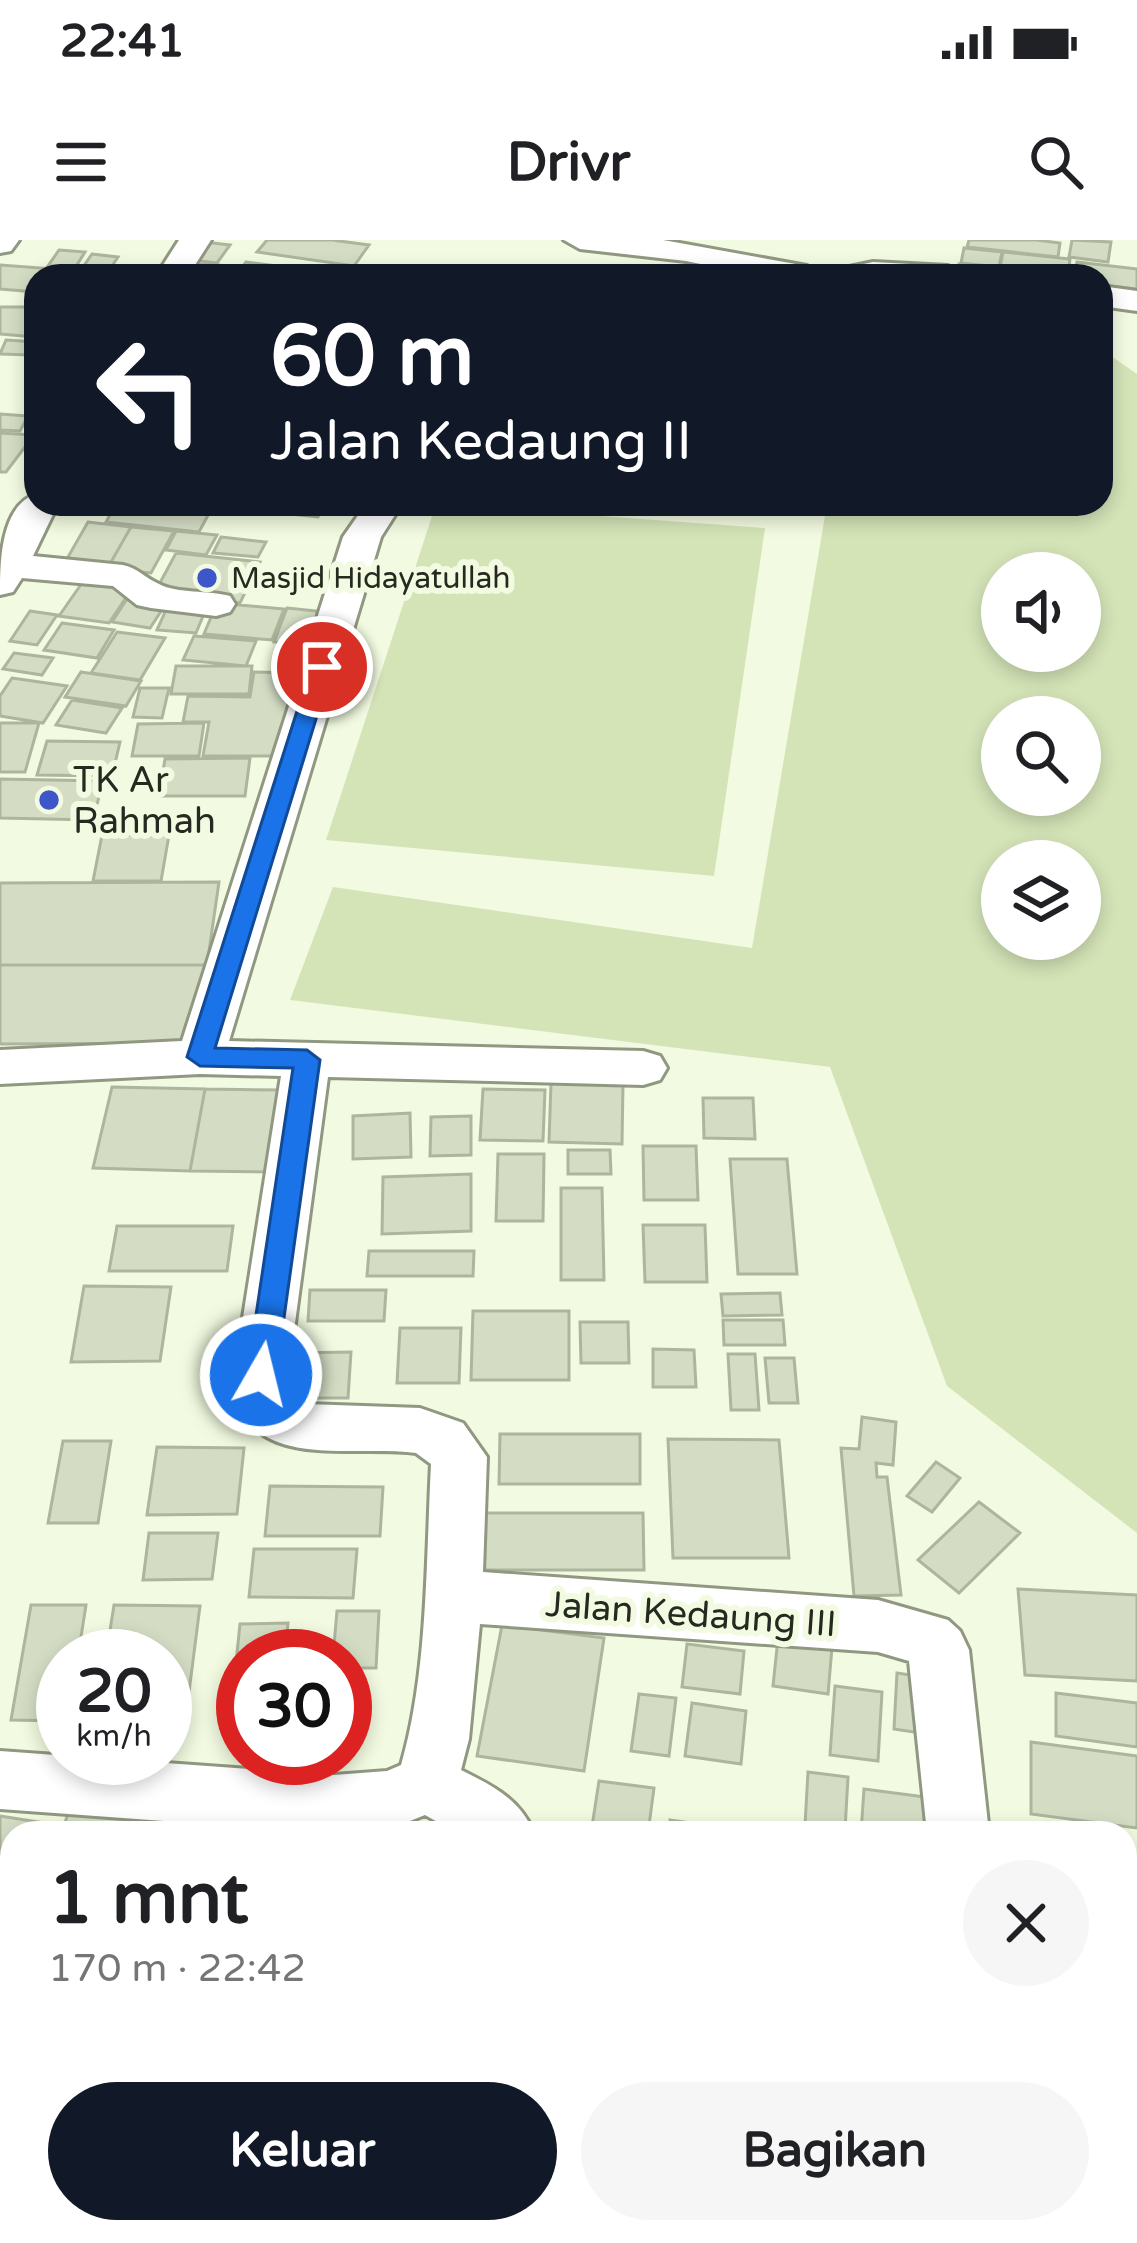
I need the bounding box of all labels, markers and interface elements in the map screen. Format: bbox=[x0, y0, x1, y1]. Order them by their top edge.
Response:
text: 22:41 bbox=[60, 15, 185, 69]
icon: menu bbox=[48, 129, 114, 195]
icon: search bbox=[1023, 129, 1089, 195]
text: Drivr bbox=[507, 130, 630, 195]
text: 60 m bbox=[270, 307, 474, 408]
icon: left bbox=[72, 312, 228, 468]
text: Jalan Kedaung II bbox=[270, 409, 692, 474]
map controls bbox=[981, 552, 1101, 960]
button: sound bbox=[981, 552, 1101, 672]
place label: Masjid Hidayatullah bbox=[231, 560, 511, 597]
marker: Masjid Hidayatullah bbox=[194, 565, 220, 591]
pin bbox=[271, 616, 373, 718]
icon: arrive bbox=[289, 634, 355, 700]
button: search bbox=[981, 696, 1101, 816]
place label: TK Ar Rahmah bbox=[73, 759, 216, 843]
marker: TK Ar Rahmah bbox=[36, 787, 62, 813]
button: layers bbox=[981, 840, 1101, 960]
position arrow bbox=[198, 1312, 324, 1438]
street label: Jalan Kedaung III bbox=[544, 1583, 838, 1646]
speed limit sign: 30 bbox=[216, 1629, 372, 1785]
text: 20 bbox=[76, 1656, 152, 1728]
text: km/h bbox=[76, 1718, 152, 1755]
text: 1 mnt bbox=[48, 1856, 249, 1943]
button: close bbox=[963, 1860, 1089, 1986]
text: 170 m · 22:42 bbox=[48, 1945, 306, 1992]
button: Keluar bbox=[48, 2082, 557, 2220]
button: Bagikan bbox=[581, 2082, 1089, 2220]

